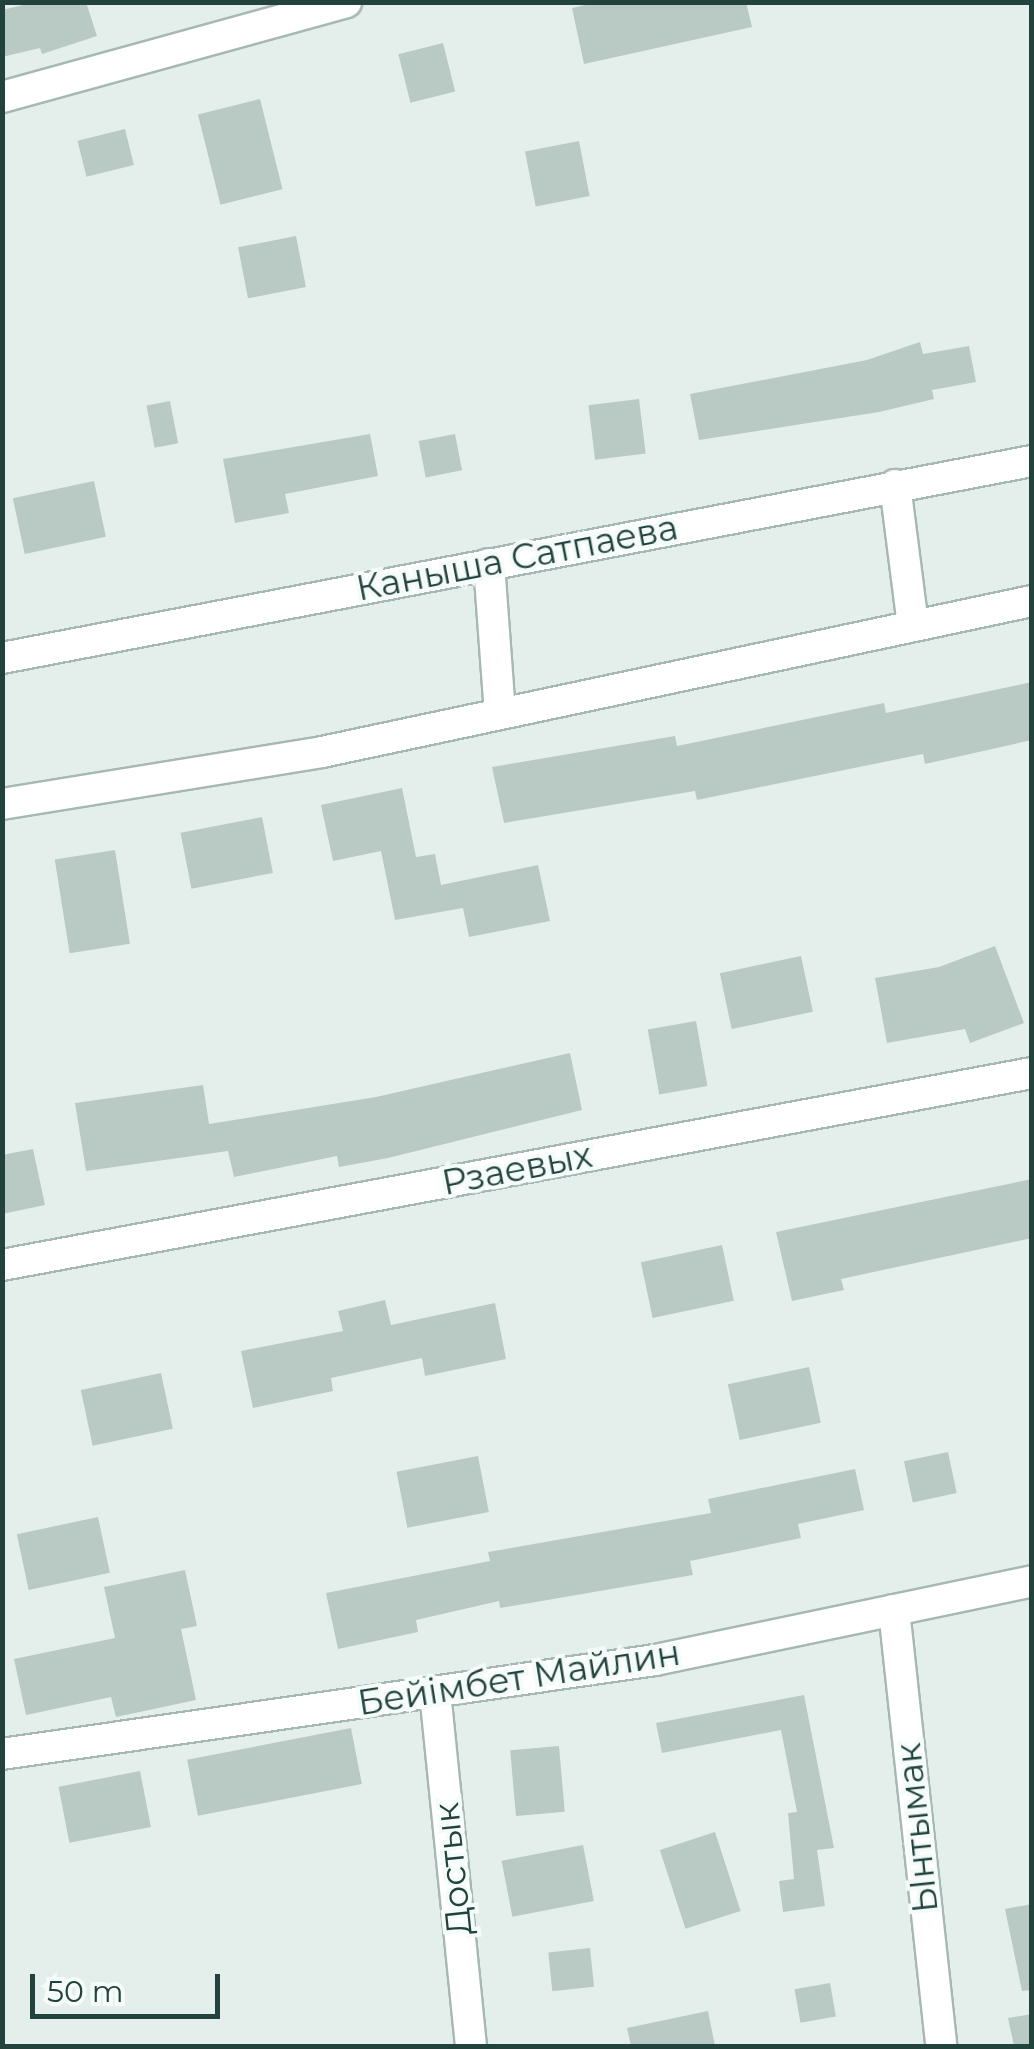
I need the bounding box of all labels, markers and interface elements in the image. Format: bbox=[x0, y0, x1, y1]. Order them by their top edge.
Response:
street label: Каныша Сатпаева bbox=[353, 506, 681, 610]
street label: Рзаевых bbox=[438, 1134, 596, 1204]
street label: Бейімбет Майлин bbox=[355, 1632, 683, 1724]
street label: Ынтымак bbox=[887, 1741, 947, 1915]
street label: Достык bbox=[425, 1801, 481, 1937]
scale bar bbox=[35, 1954, 225, 2016]
text: 50 m bbox=[47, 1973, 124, 2010]

